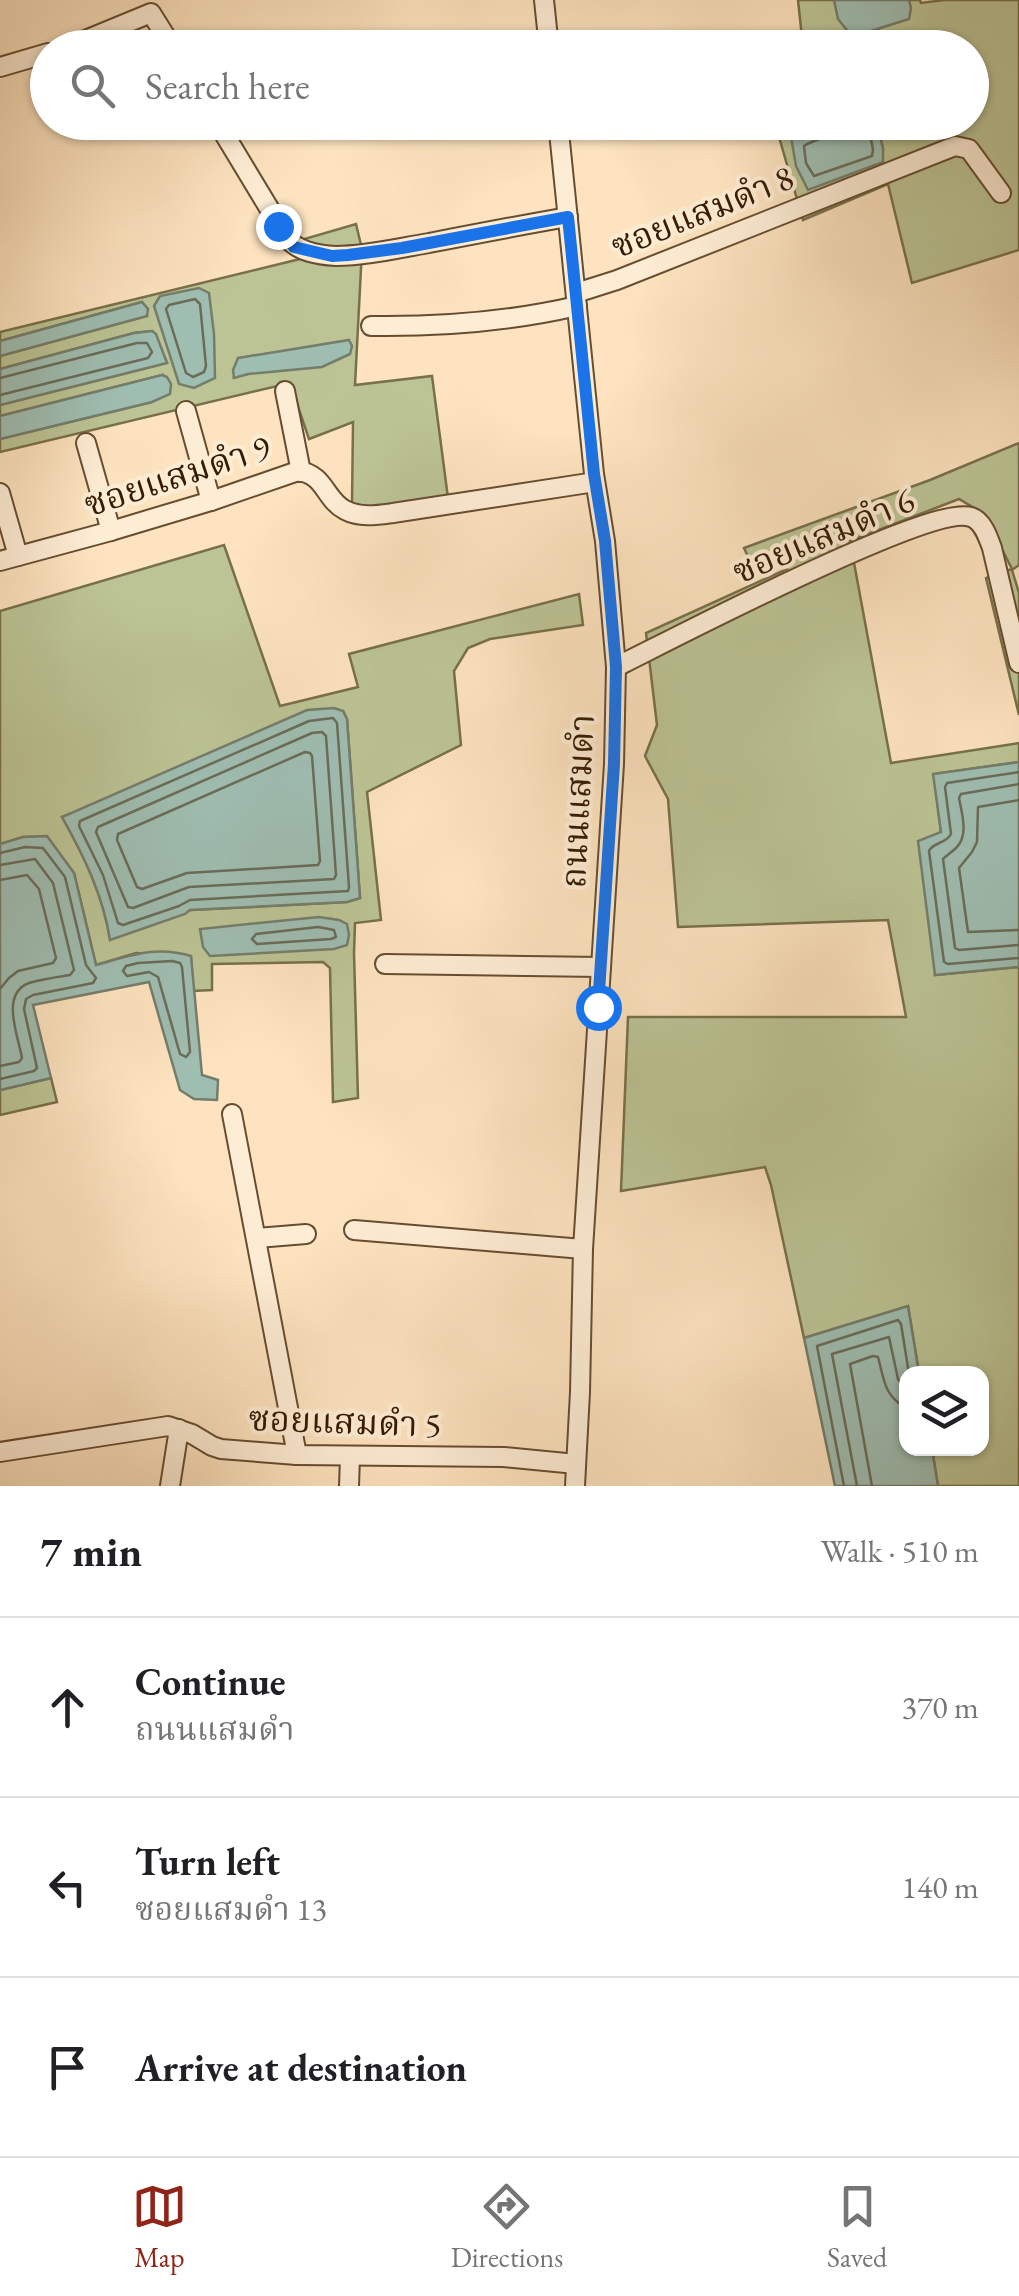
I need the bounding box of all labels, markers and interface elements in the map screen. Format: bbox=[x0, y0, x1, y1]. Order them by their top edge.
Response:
search box bbox=[30, 30, 989, 140]
icon: search bbox=[65, 58, 120, 113]
text: Search here bbox=[145, 61, 310, 110]
street label: ซอยแสมดำ 8 bbox=[604, 154, 800, 268]
route end bbox=[256, 204, 302, 250]
street label: ซอยแสมดำ 9 bbox=[78, 424, 276, 526]
street label: ซอยแสมดำ 6 bbox=[725, 477, 921, 593]
street label: ถนนแสมดำ bbox=[550, 713, 604, 889]
route start bbox=[576, 985, 622, 1031]
map controls bbox=[899, 1366, 989, 1456]
button: layers bbox=[899, 1366, 989, 1456]
street label: ซอยแสมดำ 5 bbox=[248, 1395, 442, 1447]
text: 7 min bbox=[40, 1524, 142, 1579]
text: Walk · 510 m bbox=[821, 1530, 979, 1572]
text: Continue bbox=[135, 1657, 286, 1706]
icon: ahead bbox=[40, 1680, 95, 1735]
text: 370 m bbox=[902, 1686, 979, 1728]
text: ถนนแสมดำ bbox=[135, 1708, 294, 1750]
text: Turn left bbox=[135, 1837, 280, 1886]
icon: left bbox=[40, 1860, 95, 1915]
text: 140 m bbox=[902, 1866, 979, 1908]
text: ซอยแสมดำ 13 bbox=[135, 1888, 327, 1930]
icon: arrive bbox=[40, 2040, 95, 2095]
text: Arrive at destination bbox=[135, 2043, 467, 2092]
tab: Map bbox=[132, 2179, 187, 2275]
tab: Directions bbox=[451, 2179, 563, 2275]
tab: Saved bbox=[827, 2179, 887, 2275]

